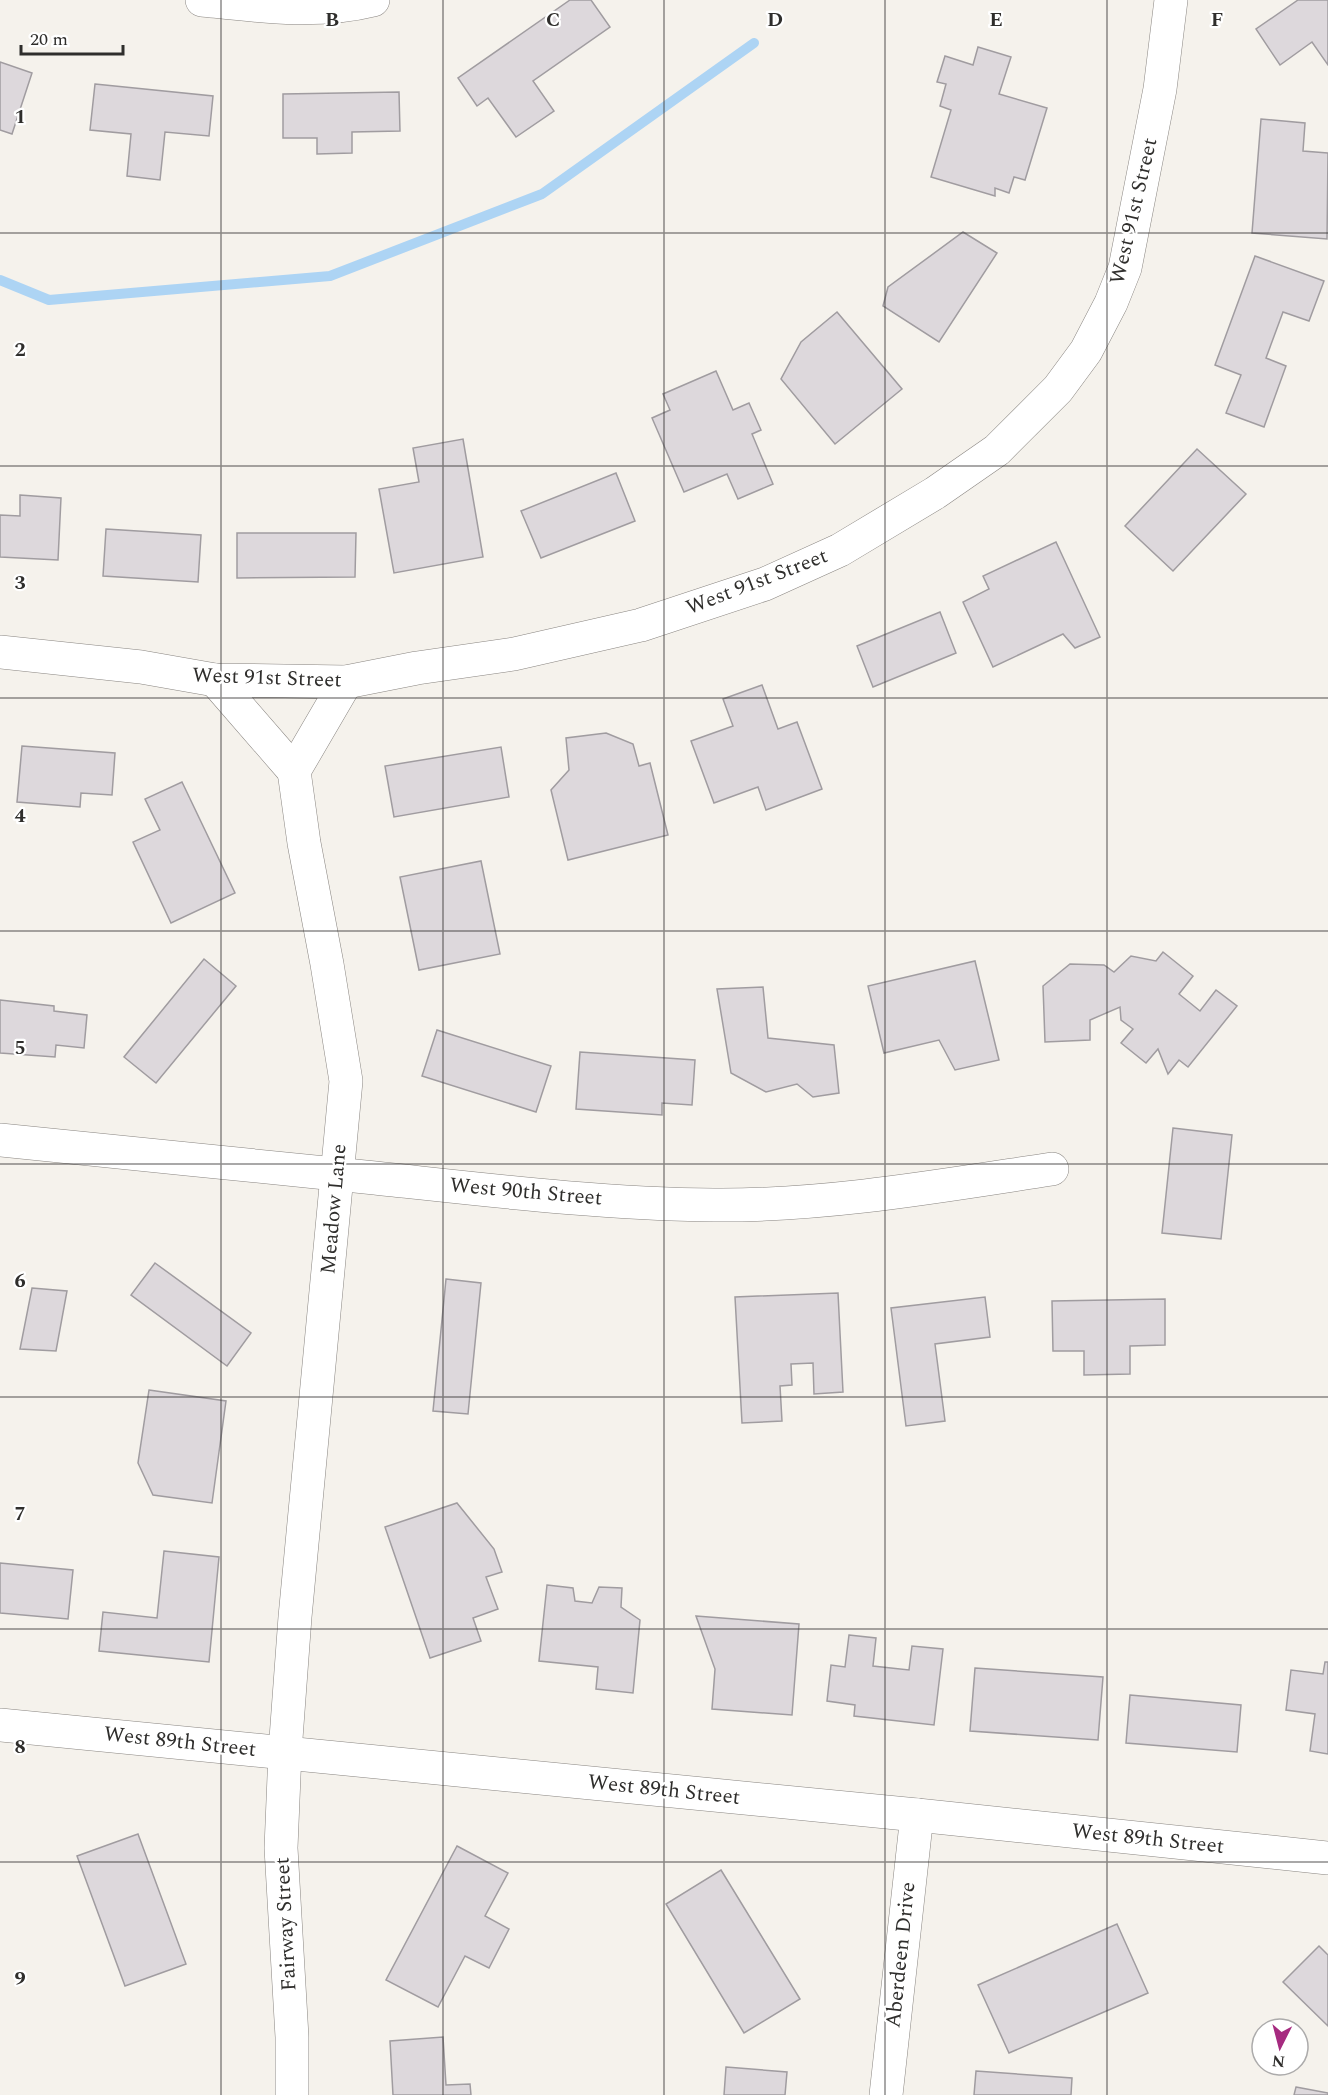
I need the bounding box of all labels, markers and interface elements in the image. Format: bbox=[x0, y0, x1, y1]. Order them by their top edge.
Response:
text: B bbox=[325, 5, 339, 35]
text: C bbox=[546, 5, 560, 35]
text: D bbox=[767, 5, 783, 35]
text: E bbox=[989, 5, 1003, 35]
text: F bbox=[1211, 5, 1223, 35]
scale bar bbox=[21, 18, 123, 56]
text: 20 m bbox=[30, 26, 68, 53]
text: 1 bbox=[14, 102, 26, 132]
street label: West 91st Street bbox=[1102, 135, 1166, 287]
text: 2 bbox=[14, 335, 26, 365]
street label: West 91st Street bbox=[681, 540, 833, 624]
text: 3 bbox=[14, 568, 26, 598]
street label: West 91st Street bbox=[192, 659, 342, 697]
text: 4 bbox=[14, 801, 26, 831]
text: 5 bbox=[14, 1033, 26, 1063]
street label: Meadow Lane bbox=[312, 1142, 356, 1276]
street label: West 90th Street bbox=[448, 1169, 604, 1215]
text: 6 bbox=[14, 1266, 26, 1296]
text: 7 bbox=[14, 1499, 26, 1529]
street label: West 89th Street bbox=[102, 1718, 258, 1766]
text: 8 bbox=[14, 1732, 26, 1762]
street label: West 89th Street bbox=[586, 1766, 742, 1814]
street label: West 89th Street bbox=[1070, 1815, 1226, 1863]
street label: Fairway Street bbox=[267, 1856, 305, 1992]
street label: Aberdeen Drive bbox=[877, 1880, 925, 2030]
text: 9 bbox=[14, 1964, 26, 1994]
north arrow bbox=[1250, 2017, 1310, 2077]
text: N bbox=[1271, 2048, 1286, 2074]

